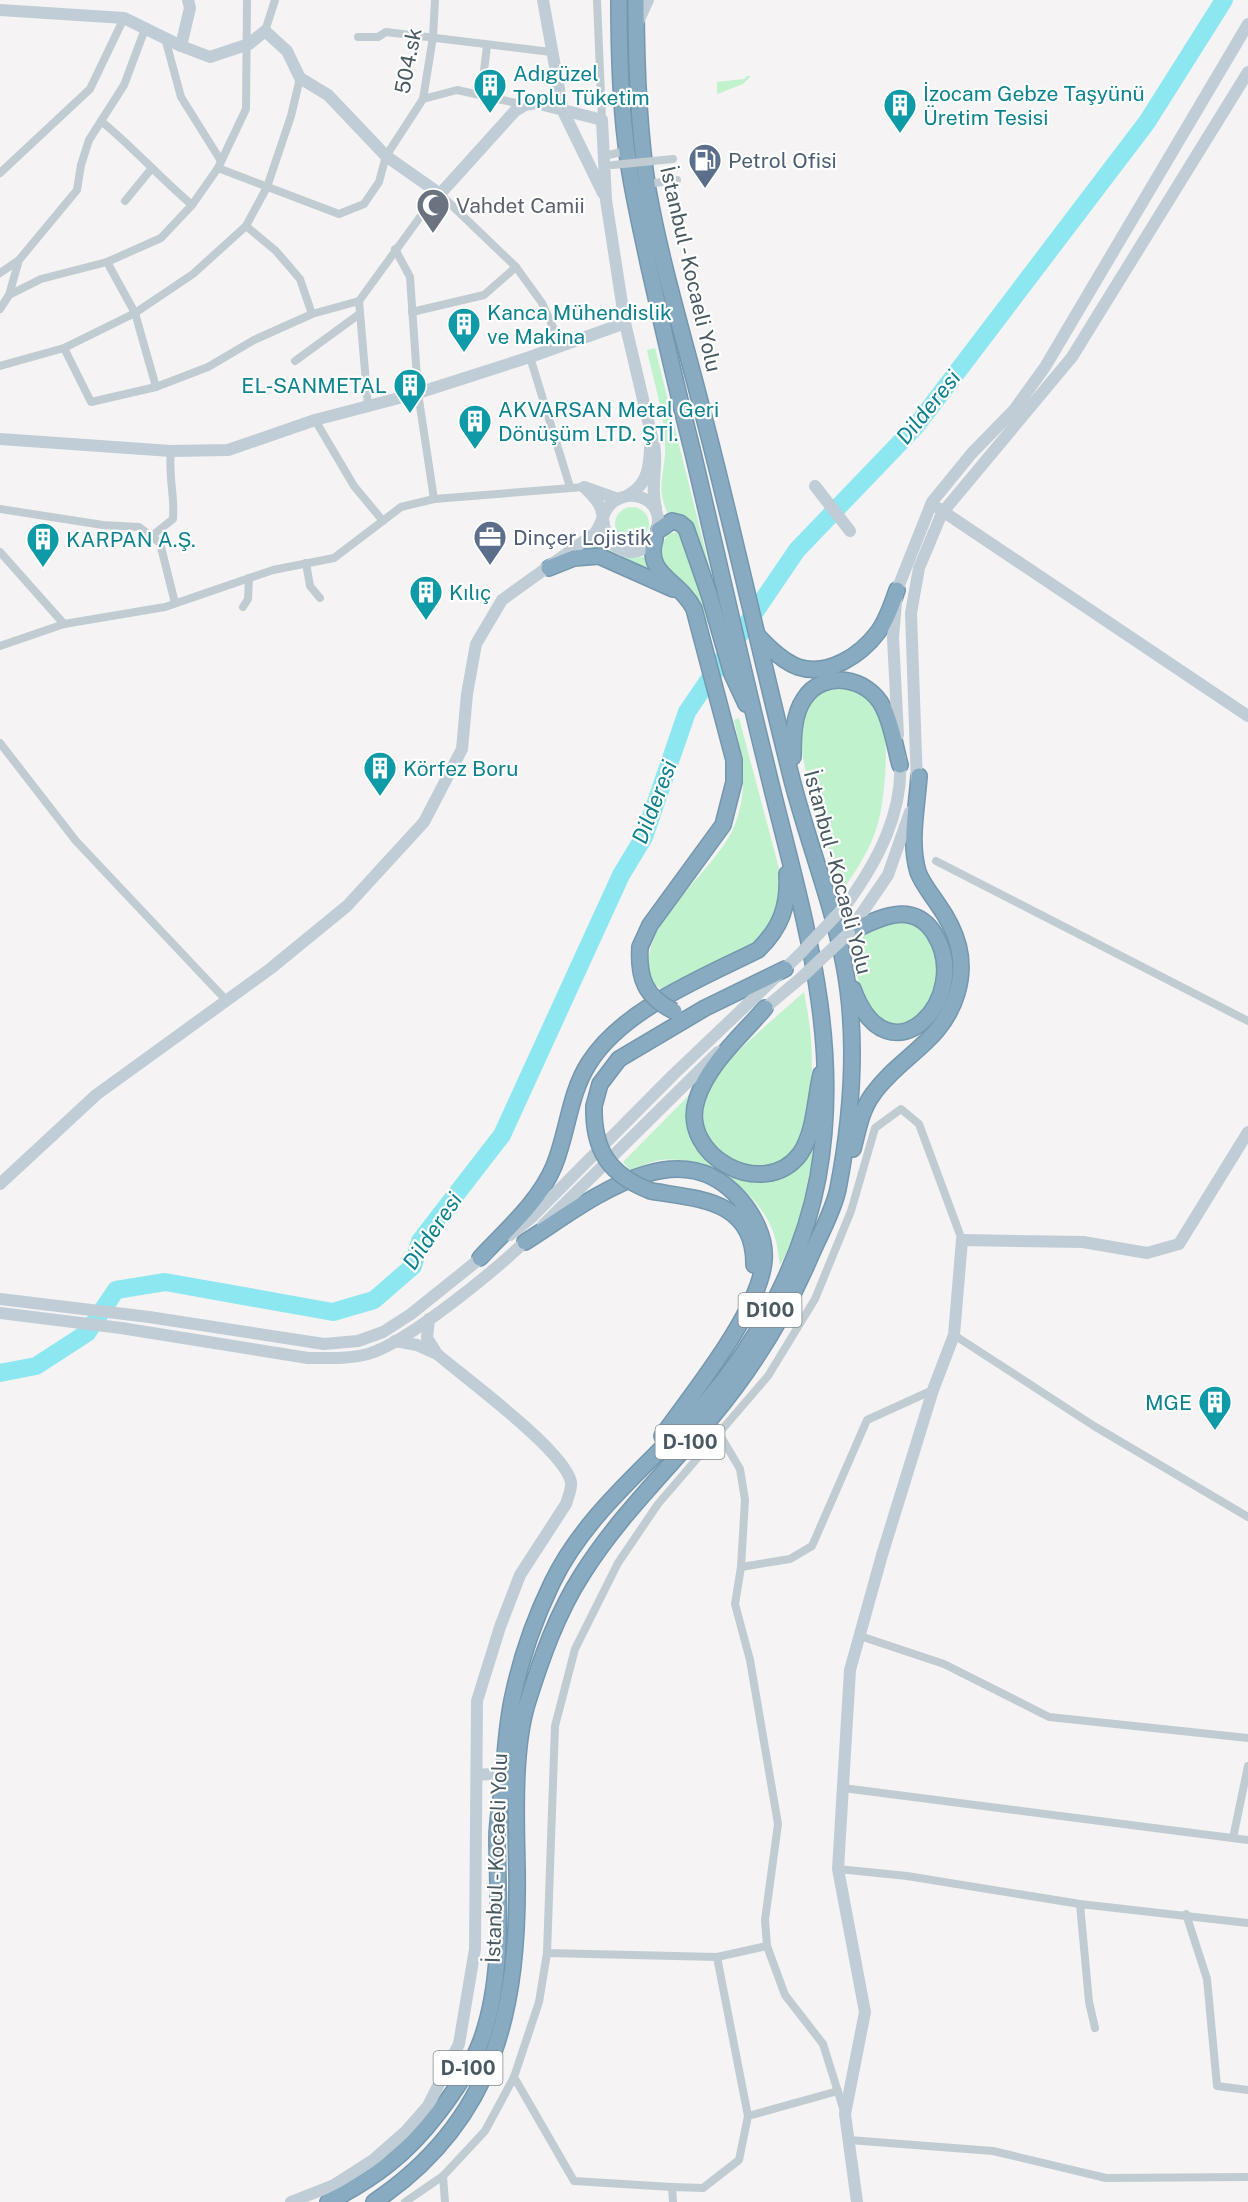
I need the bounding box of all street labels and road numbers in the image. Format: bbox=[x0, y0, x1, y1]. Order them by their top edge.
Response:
street label: 504.sk bbox=[389, 26, 427, 96]
street label: İstanbul - Kocaeli Yolu bbox=[655, 164, 727, 374]
street label: İstanbul - Kocaeli Yolu bbox=[799, 767, 877, 977]
road number: D100 bbox=[738, 1293, 802, 1327]
road number: D-100 bbox=[656, 1425, 724, 1459]
street label: İstanbul - Kocaeli Yolu bbox=[480, 1753, 512, 1963]
road number: D-100 bbox=[434, 2051, 502, 2085]

